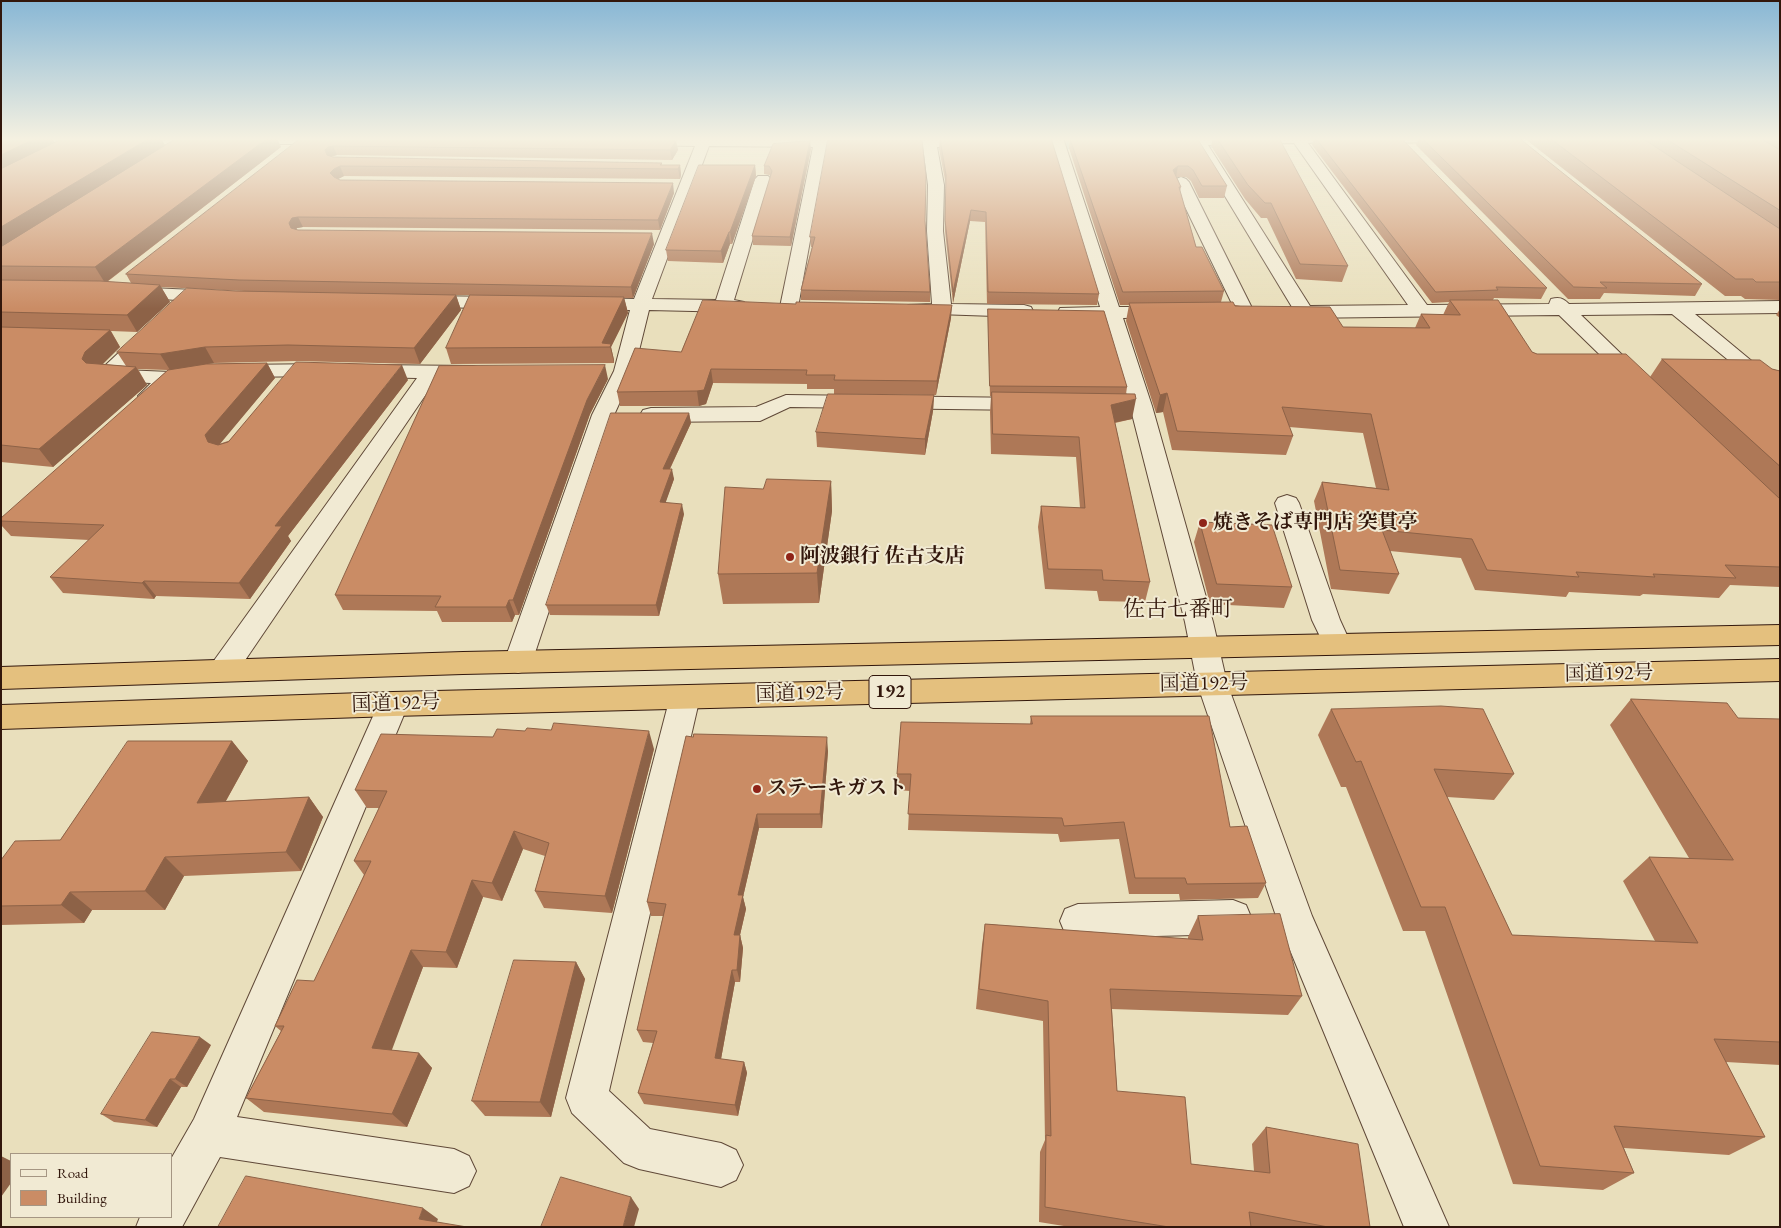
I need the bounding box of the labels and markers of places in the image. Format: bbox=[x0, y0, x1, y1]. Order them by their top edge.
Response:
place label: 焼きそば専門店 突貫亭 bbox=[1213, 511, 1418, 535]
marker: 焼きそば専門店 突貫亭 bbox=[1197, 517, 1209, 529]
place label: 阿波銀行 佐古支店 bbox=[800, 545, 965, 569]
marker: 阿波銀行 佐古支店 bbox=[784, 551, 796, 563]
place label: ステーキガスト bbox=[767, 777, 907, 801]
marker: ステーキガスト bbox=[751, 783, 763, 795]

